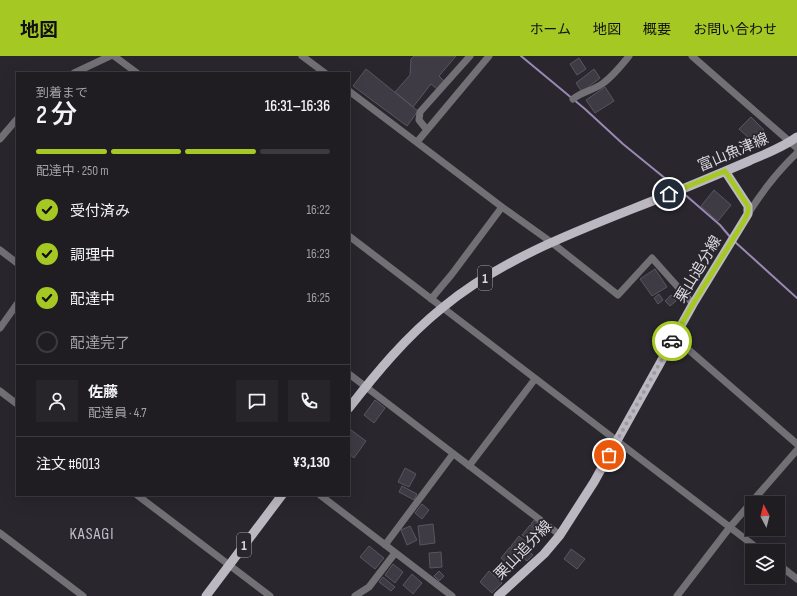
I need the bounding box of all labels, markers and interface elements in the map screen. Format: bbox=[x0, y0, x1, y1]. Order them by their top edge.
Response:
text: 地図 bbox=[20, 19, 58, 42]
text: ホーム bbox=[529, 21, 571, 38]
text: 地図 bbox=[593, 21, 621, 38]
text: 概要 bbox=[643, 21, 671, 38]
text: お問い合わせ bbox=[693, 21, 777, 38]
text: 到着まで bbox=[36, 85, 88, 101]
text: 16:31–16:36 bbox=[265, 97, 330, 116]
text: 2 分 bbox=[36, 100, 77, 131]
street label: 富山魚津線 bbox=[695, 129, 771, 176]
text: 配達中 · 250 m bbox=[36, 163, 109, 179]
pin bbox=[652, 177, 686, 211]
icon: home bbox=[658, 183, 680, 205]
icon: check bbox=[36, 199, 58, 221]
text: 受付済み bbox=[70, 202, 130, 221]
text: 16:22 bbox=[307, 202, 330, 218]
street label: 栗山追分線 bbox=[671, 232, 726, 306]
icon: check bbox=[36, 243, 58, 265]
text: 調理中 bbox=[70, 246, 115, 265]
text: 16:23 bbox=[306, 246, 330, 262]
road number: 1 bbox=[478, 266, 492, 290]
icon: check bbox=[36, 287, 58, 309]
text: 配達中 bbox=[70, 290, 115, 309]
text: 16:25 bbox=[307, 290, 330, 306]
courier bbox=[652, 321, 692, 361]
icon: car bbox=[661, 330, 683, 352]
text: 配達完了 bbox=[70, 334, 130, 353]
button: person bbox=[36, 380, 78, 422]
button: chat bbox=[236, 380, 278, 422]
button: phone bbox=[288, 380, 330, 422]
text: 佐藤 bbox=[88, 383, 118, 402]
text: 配達員 · 4.7 bbox=[88, 405, 146, 421]
pin bbox=[592, 438, 626, 472]
icon: bag bbox=[598, 444, 620, 466]
text: ¥3,130 bbox=[292, 453, 330, 472]
text: 注文 #6013 bbox=[36, 455, 100, 474]
north arrow bbox=[745, 496, 785, 536]
map controls bbox=[745, 496, 785, 584]
street label: 栗山追分線 bbox=[490, 517, 556, 584]
district label: KASAGI bbox=[70, 525, 114, 544]
road number: 1 bbox=[237, 533, 251, 557]
button: layers bbox=[745, 544, 785, 584]

